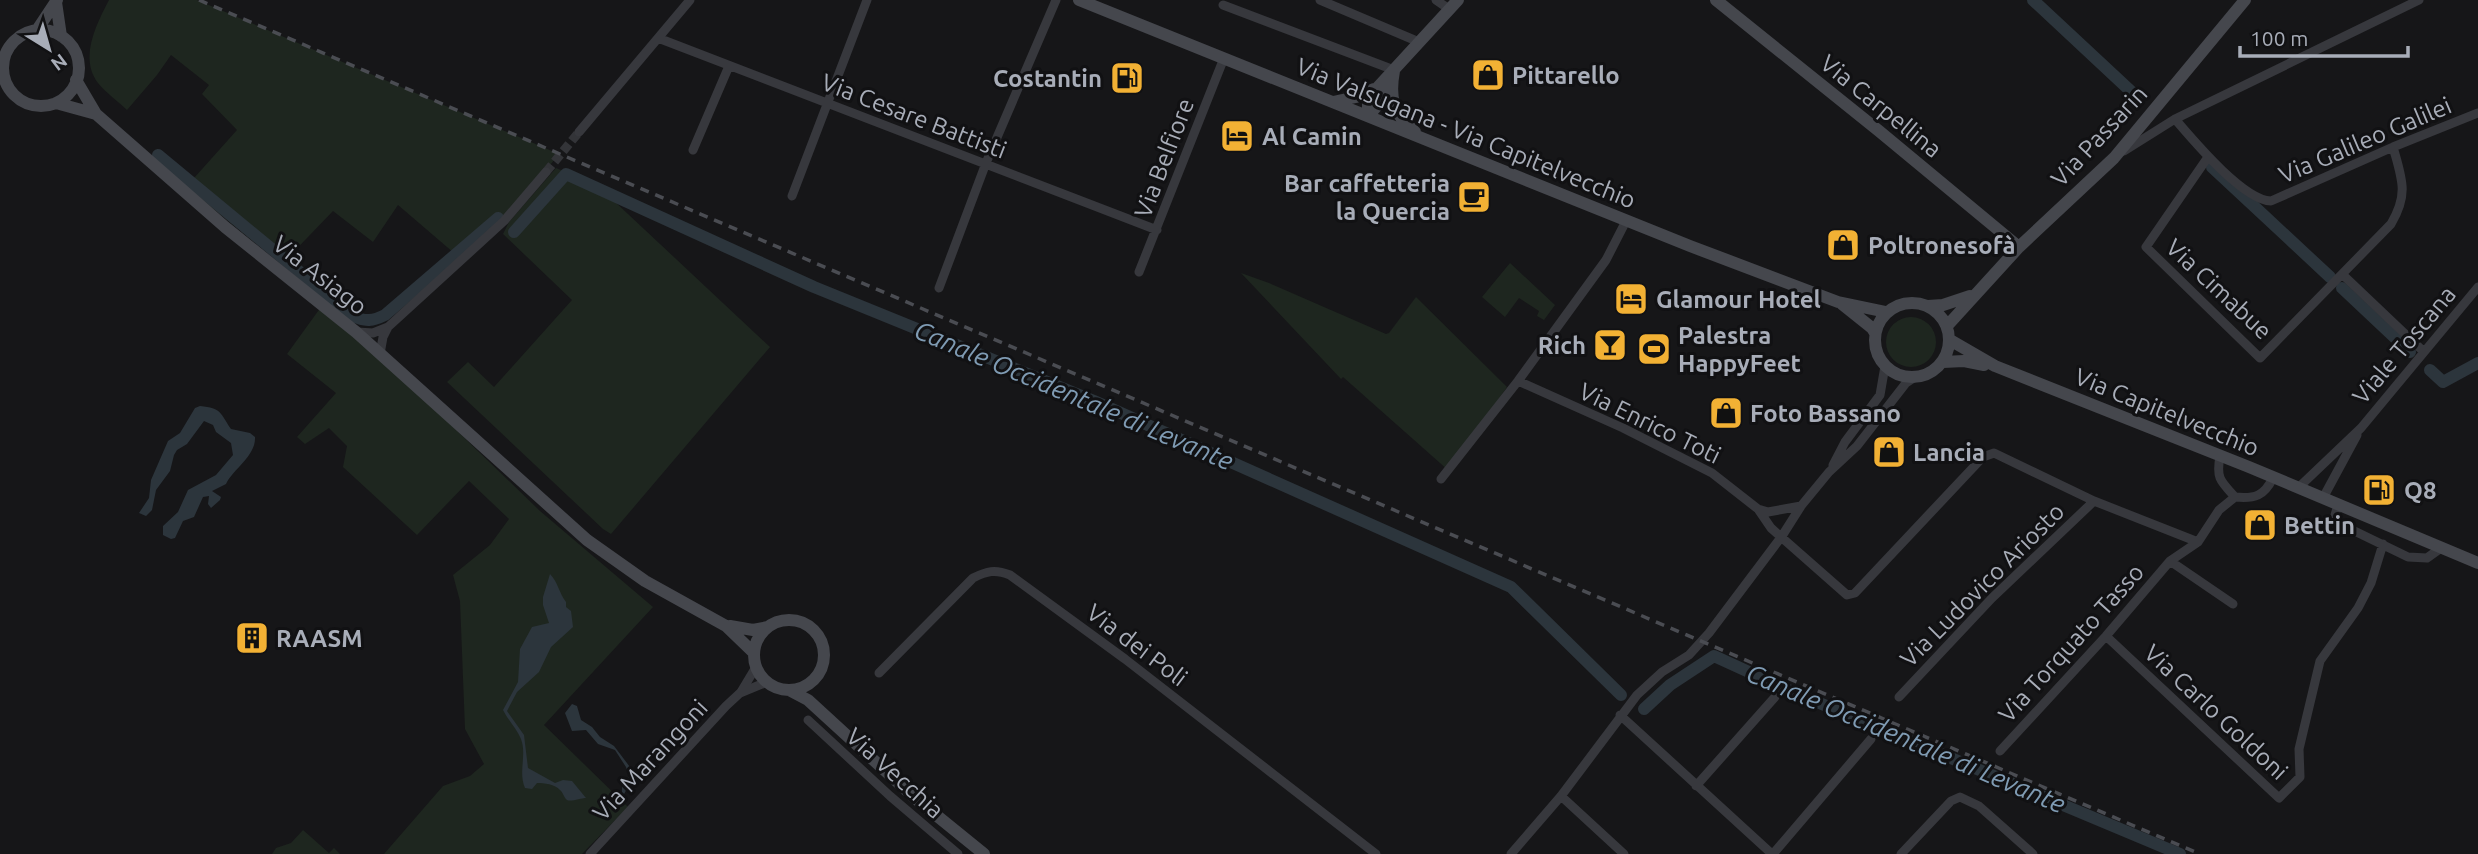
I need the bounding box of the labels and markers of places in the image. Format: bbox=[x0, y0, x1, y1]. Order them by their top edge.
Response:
shop icon: Pittarello bbox=[1469, 56, 1507, 94]
fuel station icon: Costantin bbox=[1108, 59, 1146, 97]
place label: Pittarello bbox=[1512, 62, 1620, 89]
place label: Costantin bbox=[993, 65, 1102, 92]
hotel icon: Al Camin bbox=[1218, 117, 1256, 155]
place label: Al Camin bbox=[1262, 123, 1362, 150]
place label: Bar caffetteria la Quercia bbox=[1284, 170, 1450, 225]
cafe icon: Bar caffetteria la Quercia bbox=[1455, 178, 1493, 216]
shop icon: Poltronesofà bbox=[1824, 226, 1862, 264]
place label: Poltronesofà bbox=[1868, 232, 2015, 259]
hotel icon: Glamour Hotel bbox=[1612, 280, 1650, 318]
place label: Glamour Hotel bbox=[1656, 286, 1821, 313]
place label: Palestra HappyFeet bbox=[1678, 322, 1801, 377]
bar icon: Rich bbox=[1591, 326, 1629, 364]
sports icon: Palestra HappyFeet bbox=[1635, 330, 1673, 368]
place label: Rich bbox=[1538, 332, 1586, 359]
shop icon: Foto Bassano bbox=[1707, 394, 1745, 432]
place label: Foto Bassano bbox=[1750, 400, 1901, 427]
shop icon: Lancia bbox=[1870, 433, 1908, 471]
place label: Lancia bbox=[1913, 439, 1985, 466]
fuel station icon: Q8 bbox=[2360, 471, 2398, 509]
place label: Q8 bbox=[2404, 477, 2436, 504]
shop icon: Bettin bbox=[2241, 506, 2279, 544]
place label: Bettin bbox=[2284, 512, 2355, 539]
building icon: RAASM bbox=[233, 619, 271, 657]
place label: RAASM bbox=[276, 625, 363, 652]

